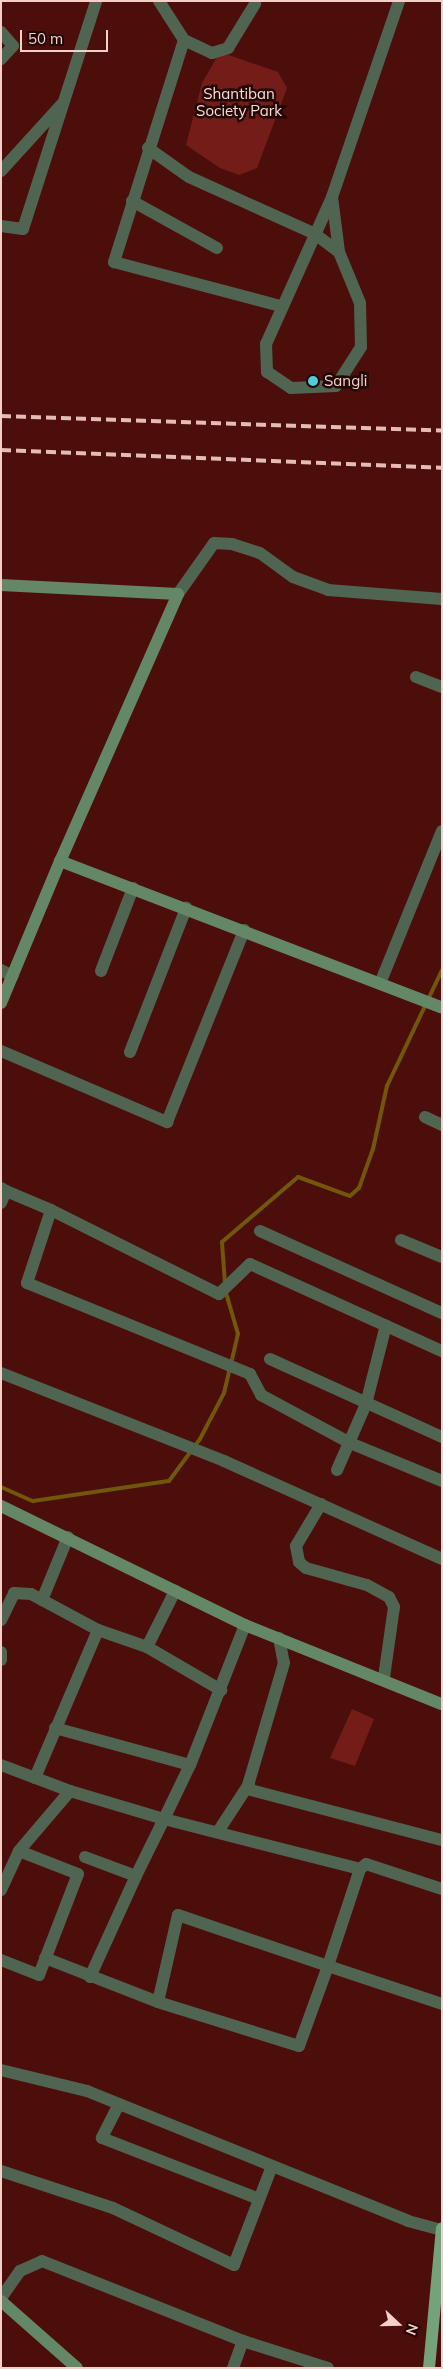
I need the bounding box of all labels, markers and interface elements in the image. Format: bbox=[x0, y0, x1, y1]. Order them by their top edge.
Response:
scale bar bbox=[22, 20, 110, 52]
text: 50 m bbox=[28, 29, 63, 48]
park label: Shantiban Society Park bbox=[196, 84, 282, 119]
place label: Sangli bbox=[324, 372, 367, 390]
marker: Sangli bbox=[306, 374, 320, 388]
north arrow bbox=[373, 2299, 423, 2349]
text: N bbox=[402, 2321, 422, 2338]

